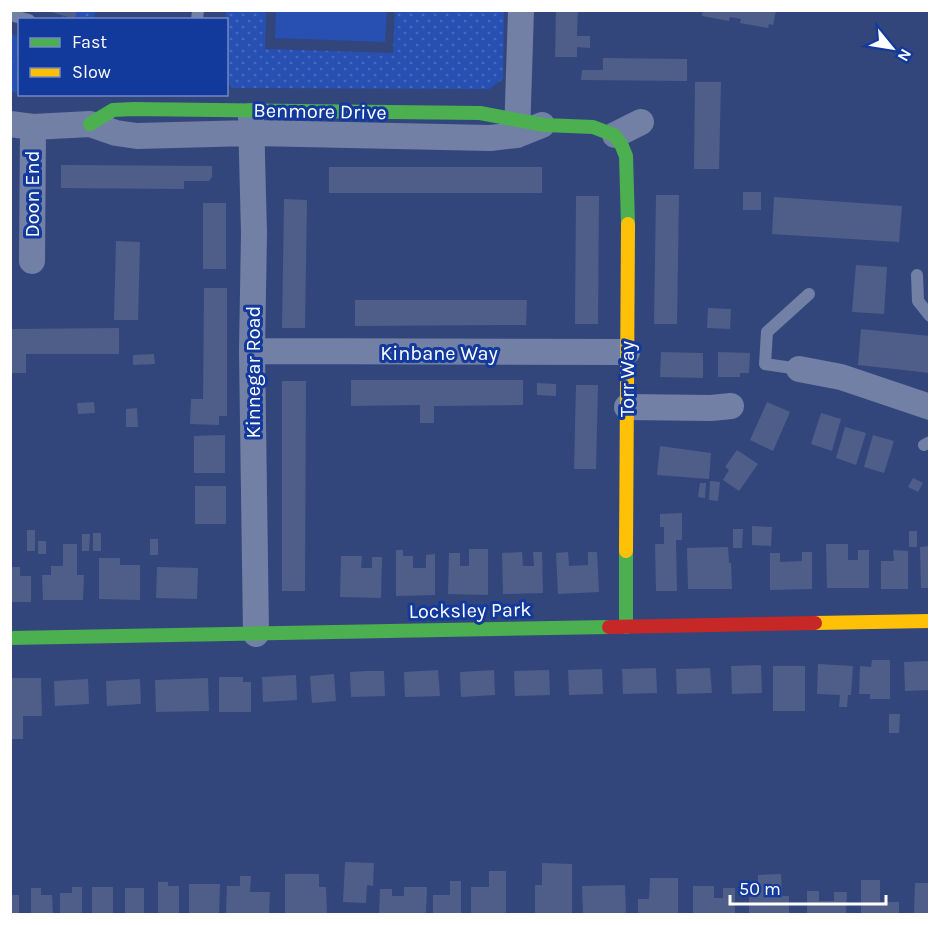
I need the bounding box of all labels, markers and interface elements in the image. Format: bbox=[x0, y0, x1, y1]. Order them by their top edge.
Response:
legend bbox=[18, 18, 228, 96]
north arrow bbox=[862, 18, 922, 78]
text: Fast bbox=[72, 31, 107, 53]
text: N bbox=[893, 46, 916, 65]
text: Slow bbox=[72, 61, 111, 83]
street label: Benmore Drive bbox=[253, 99, 387, 124]
street label: Doon End bbox=[21, 150, 44, 238]
street label: Kinnegar Road bbox=[242, 306, 265, 438]
street label: Torr Way bbox=[616, 341, 639, 417]
street label: Kinbane Way bbox=[380, 342, 498, 365]
street label: Locksley Park bbox=[408, 598, 532, 623]
scale bar bbox=[730, 868, 886, 906]
text: 50 m bbox=[739, 878, 781, 900]

